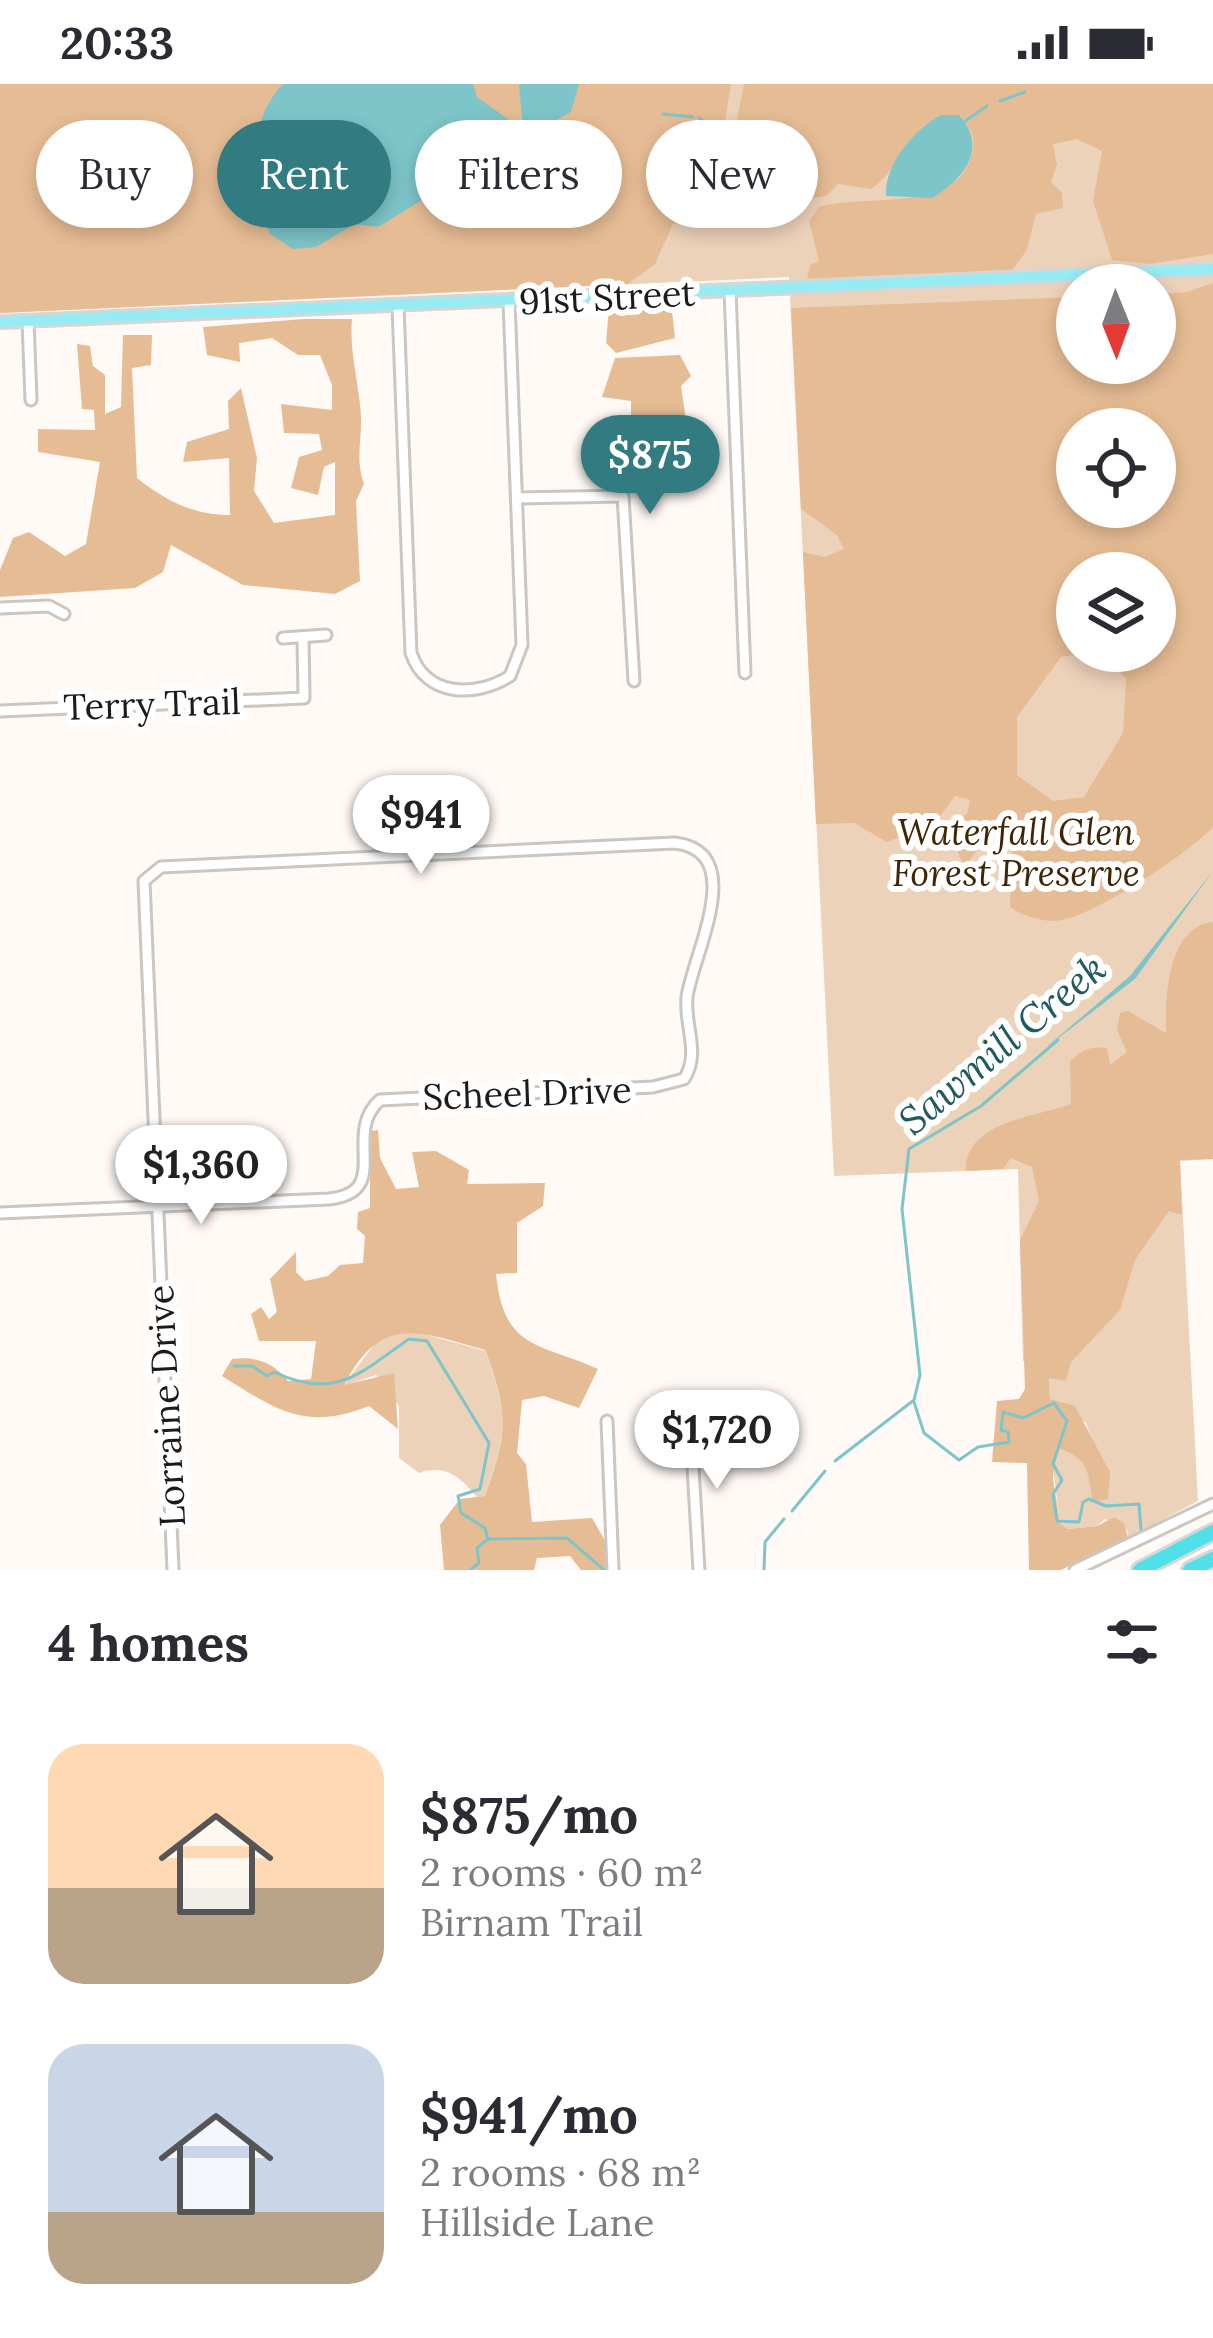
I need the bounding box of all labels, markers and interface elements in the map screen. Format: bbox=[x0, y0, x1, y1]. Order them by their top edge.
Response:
text: 20:33 bbox=[60, 14, 174, 71]
chip: Buy bbox=[36, 120, 193, 228]
chip: Rent bbox=[217, 120, 391, 228]
chip: Filters bbox=[415, 120, 622, 228]
chip: New bbox=[646, 120, 818, 228]
north arrow bbox=[1056, 264, 1176, 384]
map controls bbox=[1056, 264, 1176, 672]
street label: 91st Street bbox=[518, 269, 696, 325]
button: locate bbox=[1056, 408, 1176, 528]
pin: $875 bbox=[579, 415, 721, 517]
text: $875 bbox=[608, 429, 692, 479]
button: layers bbox=[1056, 552, 1176, 672]
street label: Terry Trail bbox=[63, 678, 241, 730]
pin: $941 bbox=[350, 775, 492, 877]
text: $941 bbox=[380, 789, 462, 839]
park label: Waterfall Glen Forest Preserve bbox=[892, 809, 1140, 896]
water label: Sawmill Creek bbox=[888, 943, 1116, 1145]
street label: Scheel Drive bbox=[422, 1066, 632, 1120]
pin: $1,360 bbox=[103, 1125, 299, 1227]
text: $1,360 bbox=[142, 1139, 260, 1189]
street label: Lorraine Drive bbox=[137, 1284, 195, 1528]
pin: $1,720 bbox=[619, 1390, 815, 1492]
text: $1,720 bbox=[661, 1404, 773, 1454]
icon: filters bbox=[1099, 1609, 1165, 1675]
text: 4 homes bbox=[48, 1610, 249, 1675]
text: $875/mo bbox=[420, 1782, 638, 1847]
icon: home bbox=[144, 1792, 288, 1936]
text: 2 rooms · 60 m² bbox=[420, 1847, 704, 1897]
text: Birnam Trail bbox=[420, 1897, 643, 1947]
text: $941/mo bbox=[420, 2082, 638, 2147]
icon: home bbox=[144, 2092, 288, 2236]
text: 2 rooms · 68 m² bbox=[420, 2147, 701, 2197]
text: Hillside Lane bbox=[420, 2197, 654, 2247]

